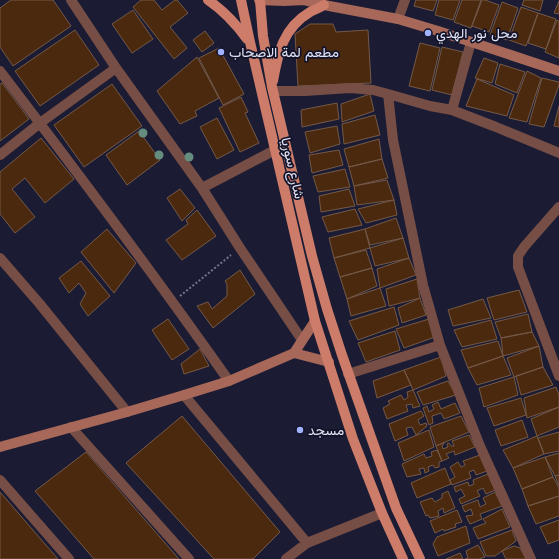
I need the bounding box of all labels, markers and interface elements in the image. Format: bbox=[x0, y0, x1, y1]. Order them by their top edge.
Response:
place label: محل نور الهدي bbox=[436, 23, 517, 45]
marker: محل نور الهدي bbox=[423, 28, 433, 38]
place label: مطعم لمة الاصحاب bbox=[229, 42, 339, 62]
marker: مطعم لمة الاصحاب bbox=[216, 47, 226, 57]
street label: شارع سوريا bbox=[275, 135, 310, 201]
place label: مسجد bbox=[308, 420, 344, 440]
marker: مسجد bbox=[295, 425, 305, 435]

